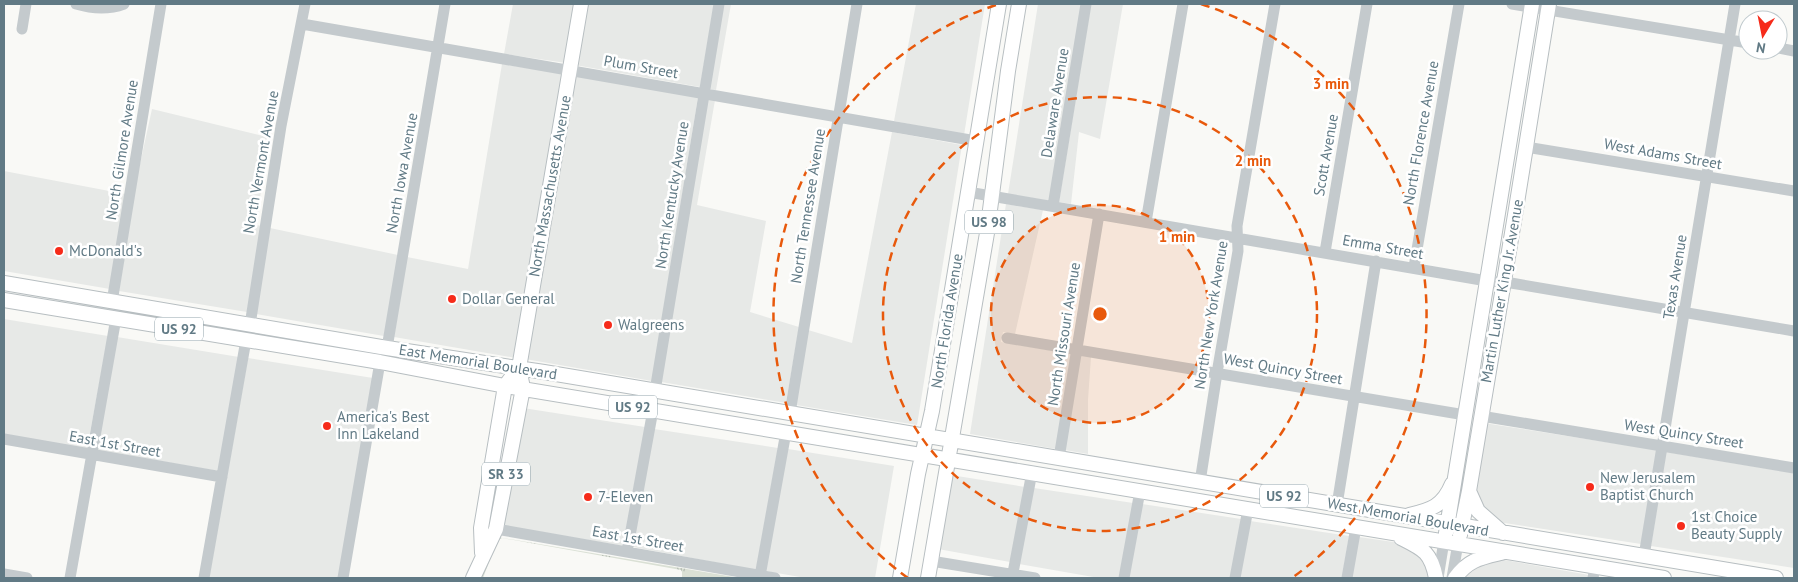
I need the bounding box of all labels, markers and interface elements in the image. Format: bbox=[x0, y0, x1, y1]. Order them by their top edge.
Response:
north arrow bbox=[1738, 10, 1788, 60]
text: N bbox=[1755, 38, 1767, 57]
street label: Delaware Avenue bbox=[1036, 47, 1073, 159]
street label: Plum Street bbox=[602, 51, 680, 82]
street label: North Florence Avenue bbox=[1398, 59, 1443, 207]
text: 3 min bbox=[1313, 74, 1349, 93]
street label: North Gilmore Avenue bbox=[101, 78, 142, 221]
street label: North Vermont Avenue bbox=[239, 89, 282, 235]
street label: North Massachusetts Avenue bbox=[524, 94, 575, 278]
street label: North Iowa Avenue bbox=[382, 111, 421, 235]
street label: Scott Avenue bbox=[1309, 112, 1342, 197]
street label: North Kentucky Avenue bbox=[650, 120, 693, 270]
street label: North Tennessee Avenue bbox=[786, 127, 829, 285]
street label: West Adams Street bbox=[1603, 134, 1724, 173]
text: 2 min bbox=[1235, 151, 1271, 170]
street label: Martin Luther King Jr. Avenue bbox=[1476, 198, 1527, 384]
road number: US 98 bbox=[965, 210, 1013, 233]
text: 1 min bbox=[1159, 227, 1195, 246]
street label: Emma Street bbox=[1341, 230, 1425, 263]
street label: Texas Avenue bbox=[1658, 233, 1691, 321]
street label: North New York Avenue bbox=[1189, 239, 1232, 391]
place label: McDonald's bbox=[69, 241, 142, 260]
marker: McDonald's bbox=[53, 245, 65, 257]
street label: North Florida Avenue bbox=[926, 252, 967, 390]
street label: North Missouri Avenue bbox=[1043, 261, 1084, 407]
place label: Dollar General bbox=[462, 289, 555, 308]
marker: Dollar General bbox=[446, 293, 458, 305]
centre of rings bbox=[1091, 305, 1109, 323]
place label: Walgreens bbox=[618, 315, 684, 334]
road number: US 92 bbox=[155, 318, 203, 340]
marker: Walgreens bbox=[602, 319, 614, 331]
street label: East Memorial Boulevard bbox=[398, 340, 559, 383]
street label: West Quincy Street bbox=[1222, 349, 1344, 388]
road number: US 92 bbox=[609, 396, 657, 418]
place label: America's Best Inn Lakeland bbox=[337, 407, 429, 443]
street label: West Quincy Street bbox=[1623, 415, 1745, 452]
marker: America's Best Inn Lakeland bbox=[321, 420, 333, 432]
street label: East 1st Street bbox=[68, 426, 162, 461]
road number: SR 33 bbox=[482, 462, 530, 486]
place label: New Jerusalem Baptist Church bbox=[1600, 468, 1695, 504]
marker: New Jerusalem Baptist Church bbox=[1584, 481, 1596, 493]
road number: US 92 bbox=[1260, 484, 1308, 508]
place label: 7-Eleven bbox=[598, 487, 653, 506]
marker: 7-Eleven bbox=[582, 491, 594, 503]
street label: West Memorial Boulevard bbox=[1326, 493, 1490, 540]
place label: 1st Choice Beauty Supply bbox=[1691, 507, 1782, 543]
marker: 1st Choice Beauty Supply bbox=[1675, 520, 1687, 532]
street label: East 1st Street bbox=[591, 521, 685, 556]

